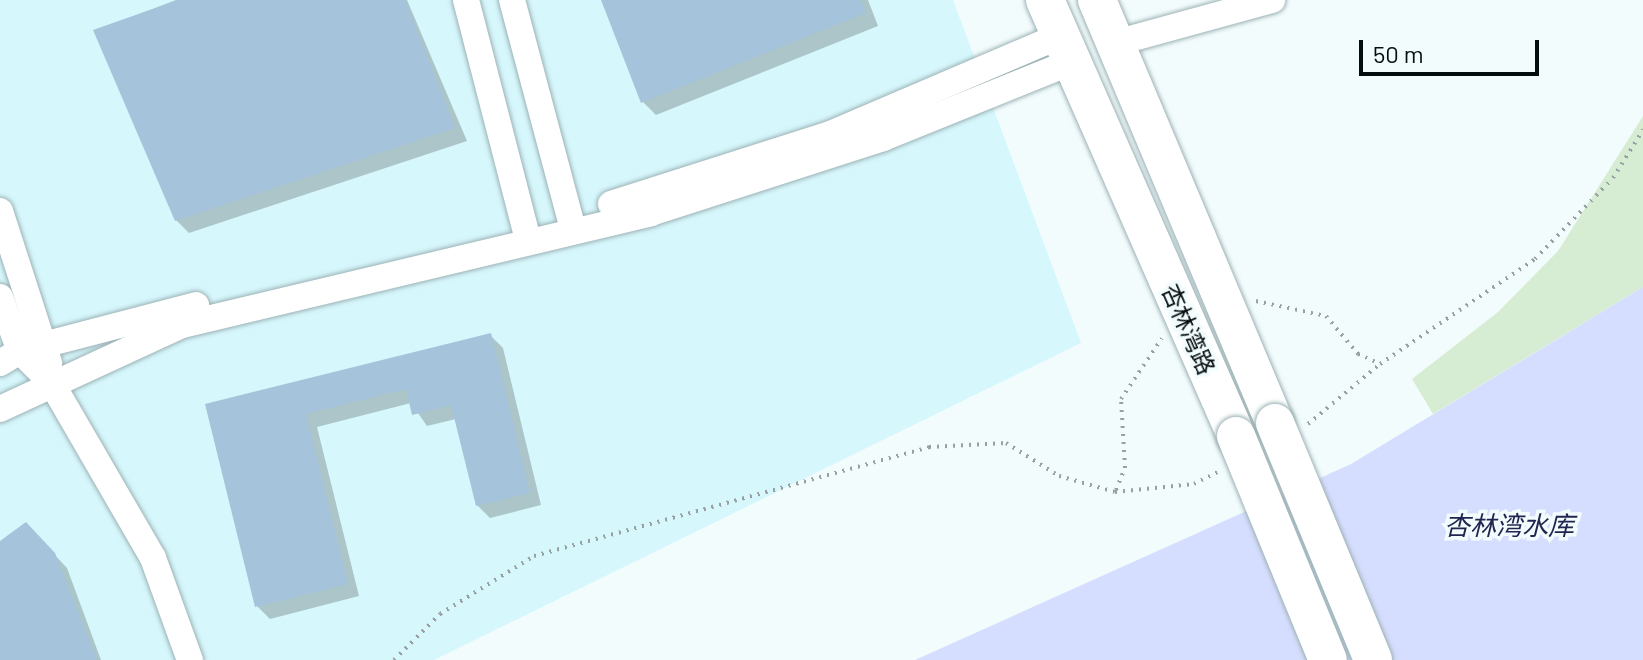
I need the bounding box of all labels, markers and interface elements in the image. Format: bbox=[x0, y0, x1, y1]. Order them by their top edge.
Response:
scale bar bbox=[1363, 24, 1543, 74]
text: 50 m bbox=[1373, 39, 1424, 68]
street label: 杏林湾路 bbox=[1156, 279, 1222, 379]
water label: 杏林湾水库 bbox=[1444, 509, 1574, 541]

